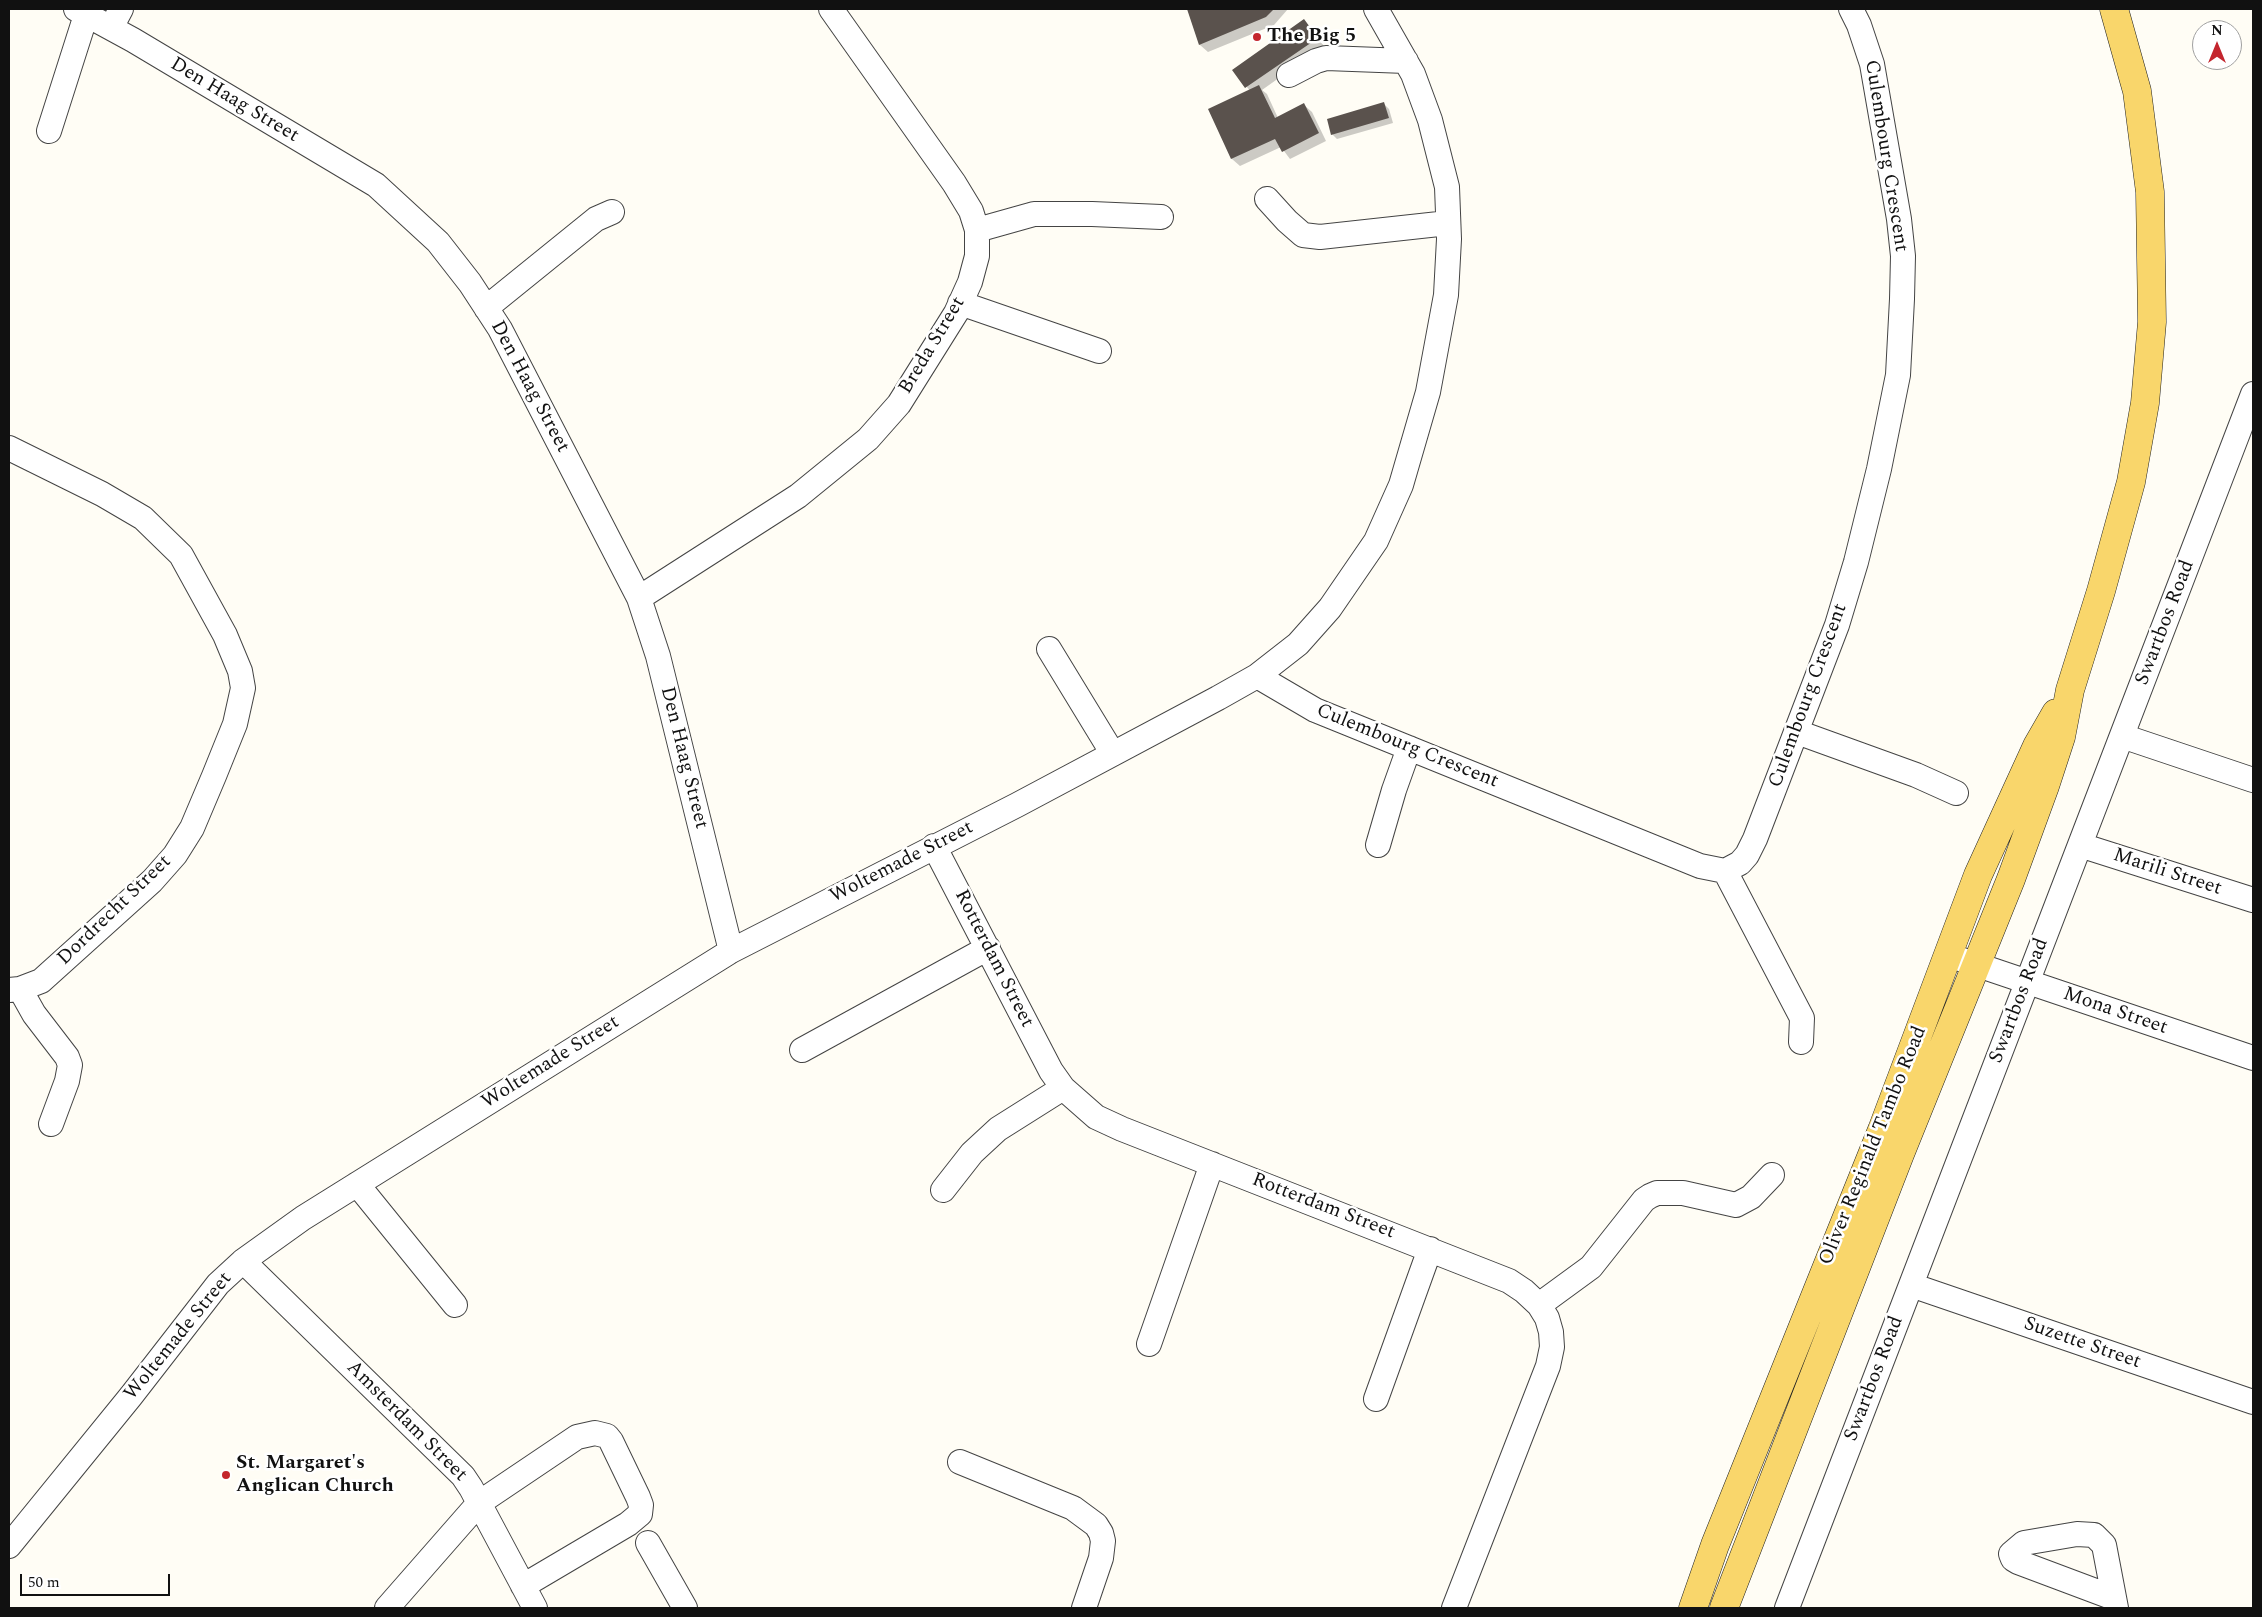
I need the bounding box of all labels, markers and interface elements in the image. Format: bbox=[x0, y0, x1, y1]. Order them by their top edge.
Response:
north arrow bbox=[2192, 20, 2242, 70]
text: N bbox=[2211, 20, 2223, 41]
place label: The Big 5 bbox=[1267, 25, 1356, 49]
marker: The Big 5 bbox=[1251, 31, 1263, 43]
street label: Den Haag Street bbox=[165, 53, 303, 149]
street label: Culembourg Crescent bbox=[1858, 58, 1912, 254]
street label: Breda Street bbox=[895, 293, 971, 399]
street label: Den Haag Street bbox=[484, 317, 574, 457]
street label: Swartbos Road bbox=[2131, 557, 2201, 689]
street label: Culembourg Crescent bbox=[1765, 601, 1853, 791]
street label: Den Haag Street bbox=[654, 684, 712, 832]
street label: Culembourg Crescent bbox=[1312, 699, 1502, 795]
street label: Woltemade Street bbox=[826, 816, 978, 910]
street label: Marili Street bbox=[2110, 844, 2224, 902]
street label: Dordrecht Street bbox=[53, 851, 177, 971]
street label: Rotterdam Street bbox=[948, 886, 1038, 1032]
street label: Swartbos Road bbox=[1985, 935, 2055, 1067]
street label: Mona Street bbox=[2060, 983, 2170, 1041]
street label: Woltemade Street bbox=[478, 1011, 624, 1115]
street label: Oliver Reginald Tambo Road bbox=[1815, 1023, 1933, 1269]
street label: Rotterdam Street bbox=[1248, 1169, 1398, 1245]
street label: Woltemade Street bbox=[120, 1268, 238, 1406]
street label: Swartbos Road bbox=[1840, 1313, 1910, 1445]
street label: Suzette Street bbox=[2020, 1313, 2144, 1375]
street label: Amsterdam Street bbox=[341, 1357, 471, 1487]
place label: St. Margaret's Anglican Church bbox=[236, 1452, 394, 1499]
marker: St. Margaret's Anglican Church bbox=[220, 1469, 232, 1481]
scale bar bbox=[22, 1564, 172, 1596]
text: 50 m bbox=[28, 1571, 60, 1594]

